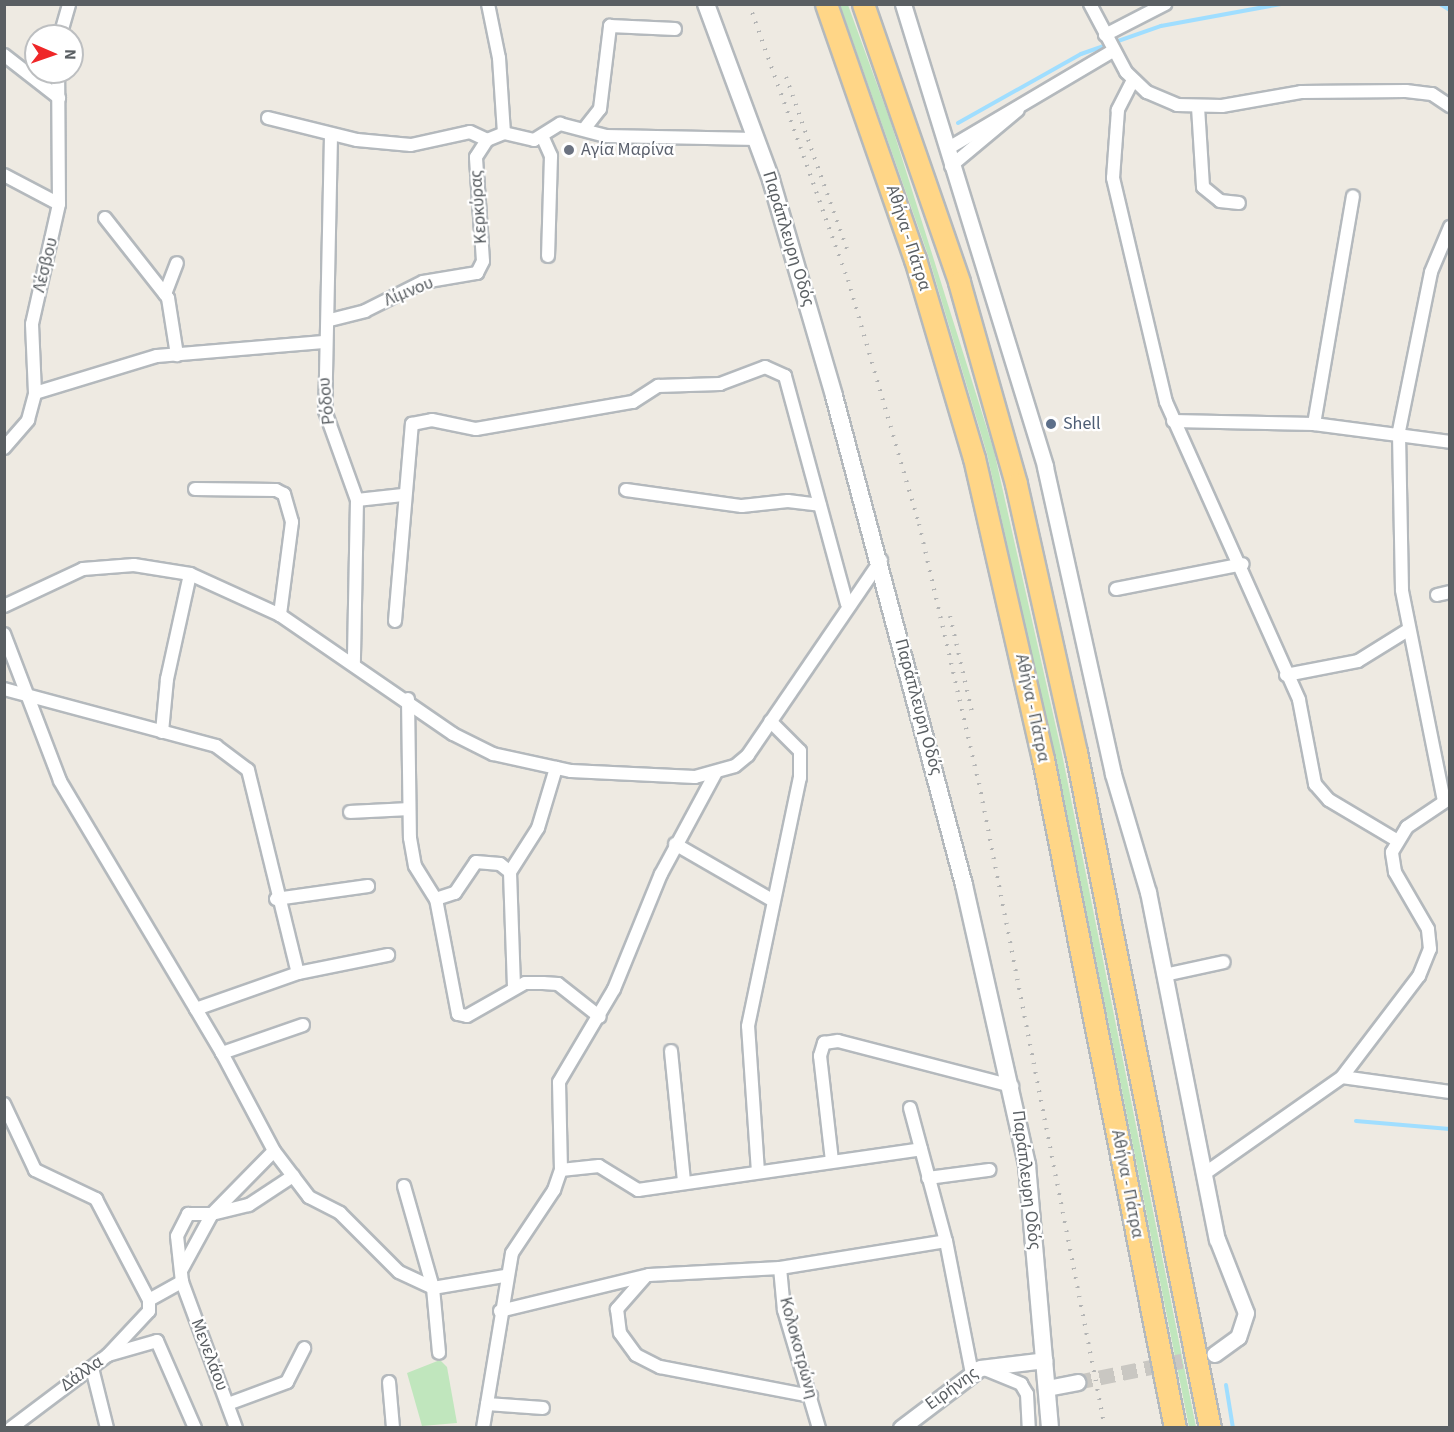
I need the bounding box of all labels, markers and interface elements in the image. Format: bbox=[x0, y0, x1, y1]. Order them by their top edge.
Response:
north arrow bbox=[24, 24, 84, 84]
text: N bbox=[59, 49, 81, 60]
place label: Αγία Μαρίνα bbox=[581, 139, 674, 161]
marker: Αγία Μαρίνα bbox=[562, 143, 576, 157]
street label: Κερκύρας bbox=[466, 169, 492, 245]
street label: Παράπλευρη Οδός bbox=[757, 169, 819, 309]
street label: Αθήνα - Πάτρα bbox=[881, 182, 935, 294]
street label: Λέσβου bbox=[29, 235, 63, 295]
street label: Λίμνου bbox=[381, 272, 437, 312]
street label: Ρόδου bbox=[314, 376, 340, 426]
place label: Shell bbox=[1063, 413, 1101, 435]
marker: Shell bbox=[1044, 417, 1058, 431]
street label: Παράπλευρη Οδός bbox=[889, 636, 947, 778]
street label: Αθήνα - Πάτρα bbox=[1010, 652, 1054, 764]
street label: Παράπλευρη Οδός bbox=[1007, 1109, 1045, 1251]
street label: Αθήνα - Πάτρα bbox=[1106, 1128, 1148, 1240]
street label: Κολοκοτρώνη bbox=[774, 1295, 822, 1401]
street label: Μενελάου bbox=[185, 1316, 233, 1394]
street label: Δάλλα bbox=[56, 1351, 108, 1397]
street label: Ειρήνης bbox=[921, 1363, 983, 1415]

